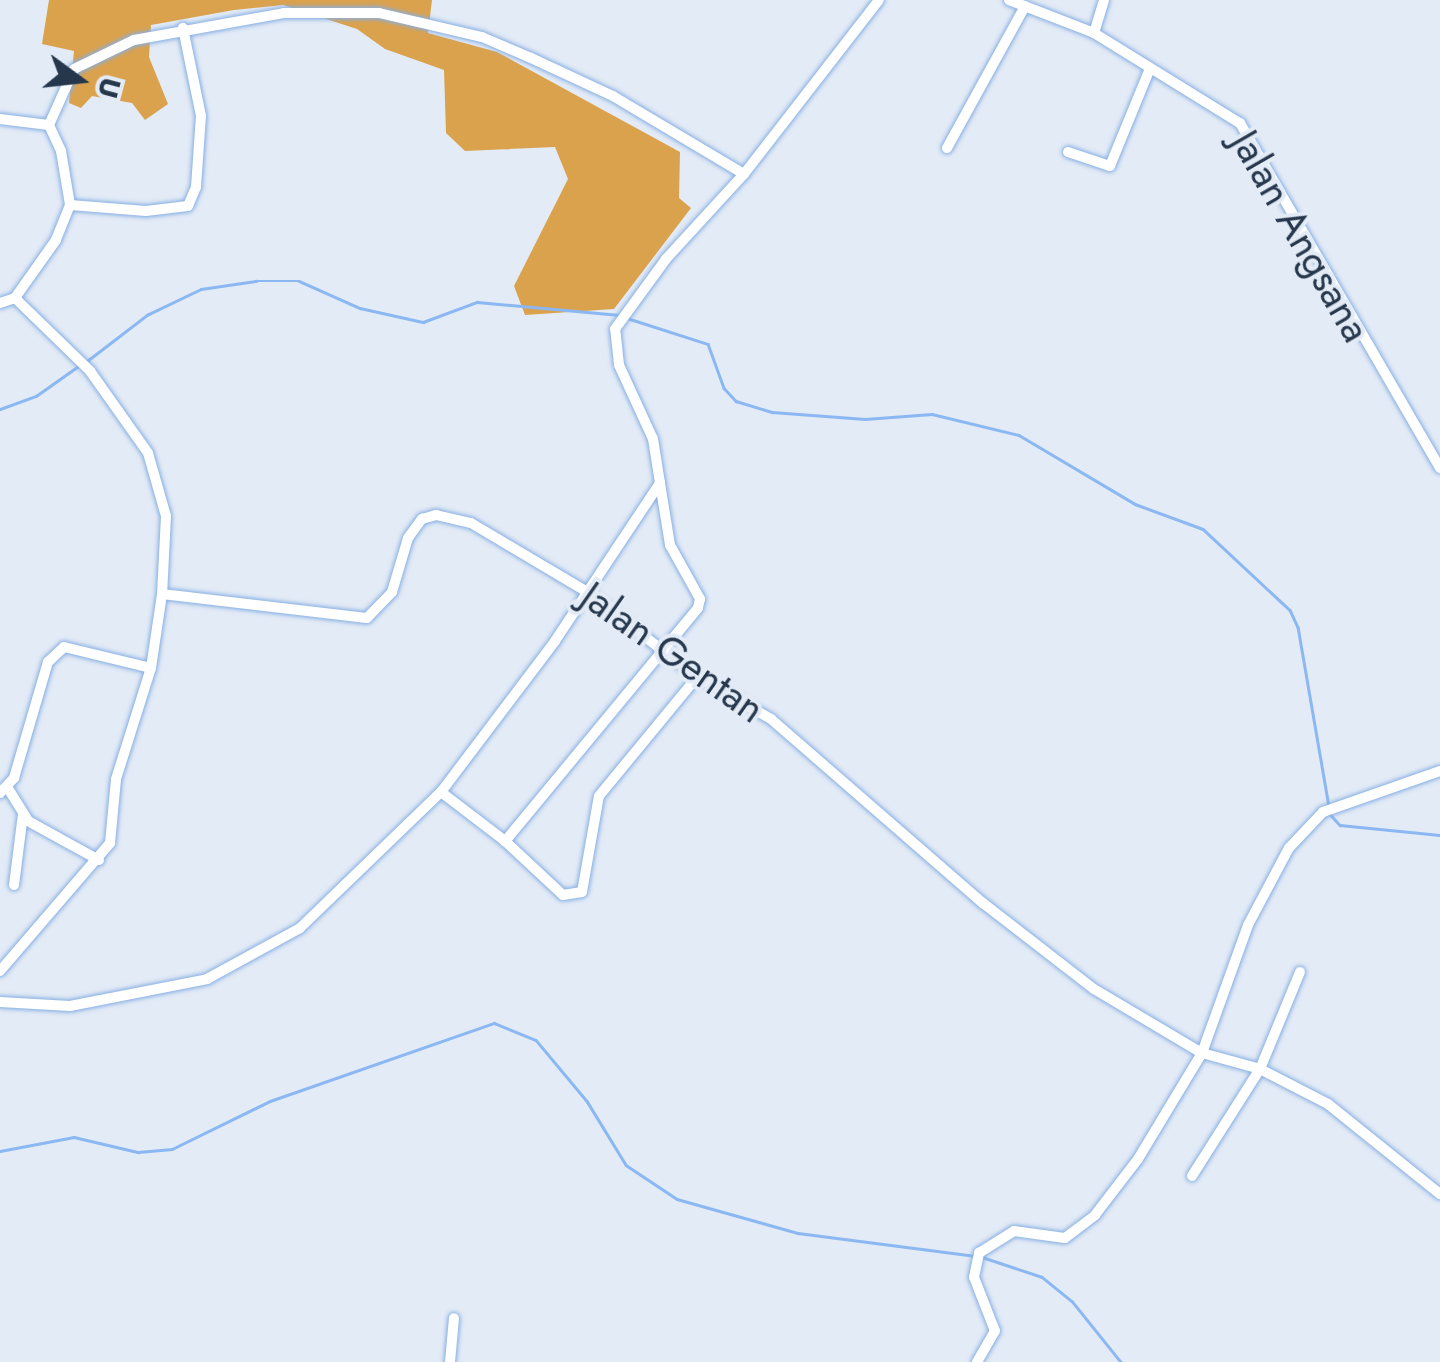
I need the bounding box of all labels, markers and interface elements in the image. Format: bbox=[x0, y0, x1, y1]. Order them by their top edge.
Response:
north arrow bbox=[30, 30, 130, 130]
text: U bbox=[87, 73, 132, 103]
street label: Jalan Angsana bbox=[1221, 122, 1381, 350]
street label: Jalan Gentan bbox=[572, 571, 774, 733]

